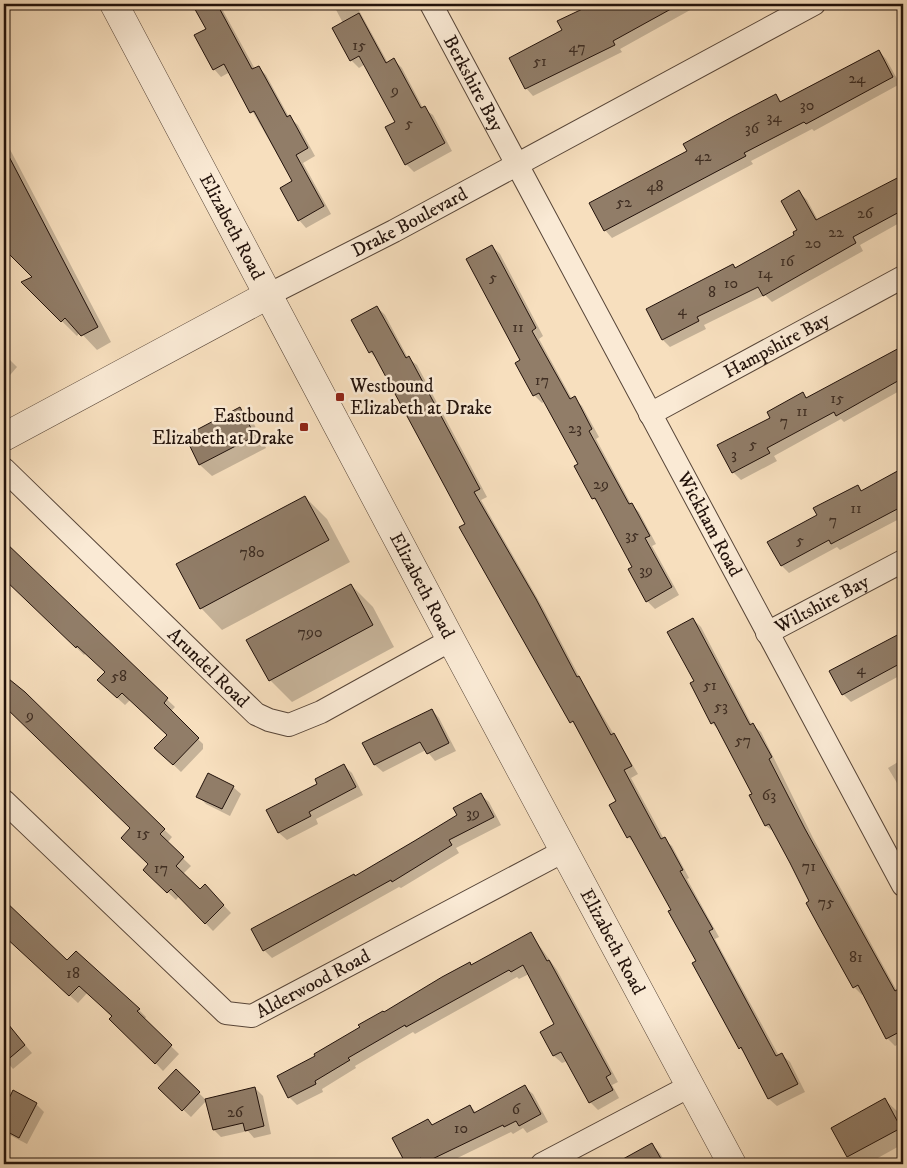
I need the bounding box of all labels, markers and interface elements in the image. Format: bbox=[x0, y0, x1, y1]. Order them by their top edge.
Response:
street label: Berkshire Bay bbox=[438, 31, 509, 136]
house number: 15 bbox=[352, 35, 366, 55]
house number: 47 bbox=[568, 37, 586, 57]
house number: 51 bbox=[533, 51, 547, 71]
house number: 24 bbox=[848, 68, 866, 88]
house number: 9 bbox=[390, 80, 399, 100]
house number: 30 bbox=[800, 95, 814, 115]
house number: 34 bbox=[766, 107, 782, 127]
house number: 5 bbox=[405, 113, 413, 133]
house number: 36 bbox=[745, 118, 760, 138]
house number: 42 bbox=[694, 146, 712, 166]
street label: Elizabeth Road bbox=[195, 170, 270, 284]
house number: 48 bbox=[646, 176, 664, 196]
street label: Drake Boulevard bbox=[348, 182, 472, 262]
house number: 52 bbox=[616, 192, 632, 212]
house number: 26 bbox=[857, 203, 874, 223]
house number: 22 bbox=[828, 222, 844, 242]
house number: 20 bbox=[805, 233, 821, 253]
house number: 16 bbox=[780, 251, 795, 271]
house number: 14 bbox=[757, 263, 773, 283]
house number: 5 bbox=[489, 267, 497, 287]
house number: 10 bbox=[724, 273, 738, 293]
house number: 8 bbox=[708, 282, 716, 302]
house number: 4 bbox=[677, 300, 687, 320]
street label: Hampshire Bay bbox=[720, 307, 834, 383]
house number: 11 bbox=[512, 317, 524, 337]
house number: 17 bbox=[535, 370, 549, 390]
place label: Westbound Elizabeth at Drake bbox=[349, 375, 492, 420]
house number: 15 bbox=[830, 388, 844, 408]
marker: Westbound Elizabeth at Drake bbox=[334, 391, 346, 403]
house number: 11 bbox=[796, 401, 808, 421]
place label: Eastbound Elizabeth at Drake bbox=[152, 405, 295, 450]
house number: 7 bbox=[780, 411, 788, 431]
house number: 23 bbox=[568, 418, 582, 438]
marker: Eastbound Elizabeth at Drake bbox=[298, 421, 310, 433]
house number: 5 bbox=[749, 434, 757, 454]
house number: 3 bbox=[731, 444, 737, 464]
street label: Wickham Road bbox=[672, 467, 747, 581]
house number: 29 bbox=[593, 474, 609, 494]
house number: 11 bbox=[850, 498, 862, 518]
house number: 7 bbox=[829, 510, 837, 530]
house number: 35 bbox=[625, 525, 639, 545]
street label: Elizabeth Road bbox=[385, 528, 460, 643]
house number: 5 bbox=[796, 530, 804, 550]
house number: 780 bbox=[239, 542, 265, 562]
house number: 39 bbox=[639, 560, 653, 580]
street label: Wiltshire Bay bbox=[770, 569, 874, 639]
house number: 790 bbox=[297, 622, 323, 642]
street label: Arundel Road bbox=[163, 623, 254, 713]
house number: 4 bbox=[856, 659, 866, 679]
house number: 58 bbox=[111, 666, 127, 686]
house number: 51 bbox=[703, 675, 717, 695]
house number: 53 bbox=[714, 696, 728, 716]
house number: 9 bbox=[25, 705, 34, 725]
house number: 57 bbox=[735, 730, 751, 750]
house number: 63 bbox=[762, 785, 776, 805]
house number: 39 bbox=[466, 803, 480, 823]
house number: 15 bbox=[136, 823, 150, 843]
house number: 71 bbox=[802, 856, 816, 876]
house number: 17 bbox=[154, 858, 168, 878]
street label: Elizabeth Road bbox=[575, 885, 651, 999]
house number: 75 bbox=[818, 892, 834, 912]
street label: Alderwood Road bbox=[252, 944, 374, 1023]
house number: 81 bbox=[849, 947, 863, 967]
house number: 18 bbox=[66, 963, 80, 983]
house number: 6 bbox=[512, 1099, 521, 1119]
house number: 26 bbox=[227, 1102, 244, 1122]
house number: 10 bbox=[454, 1118, 468, 1138]

